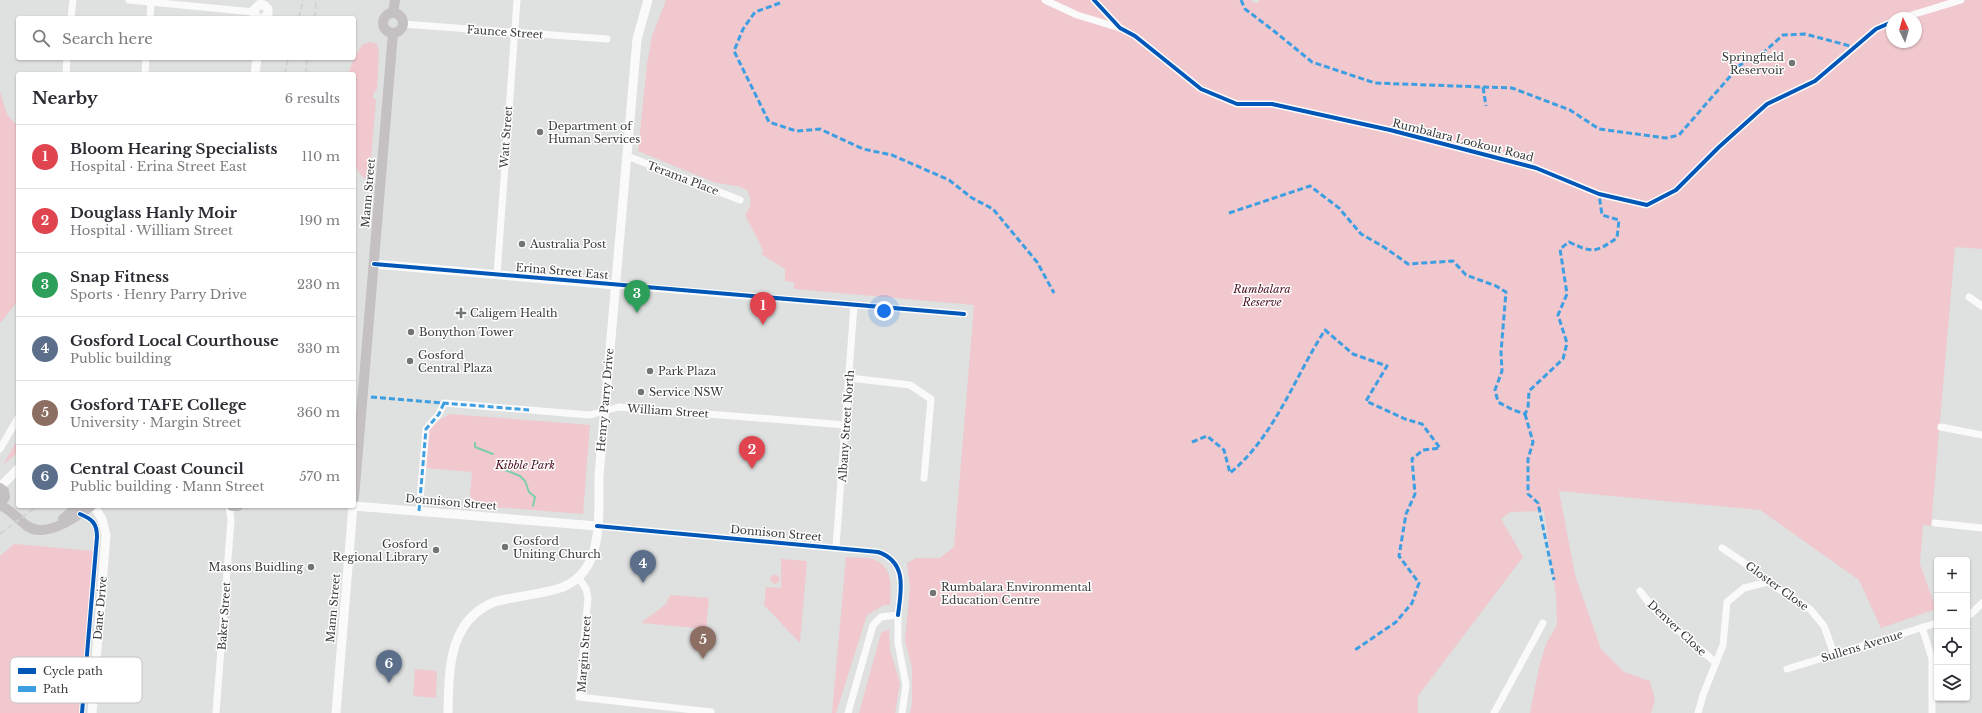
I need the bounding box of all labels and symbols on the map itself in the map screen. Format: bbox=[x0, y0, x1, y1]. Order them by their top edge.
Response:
north arrow bbox=[1886, 12, 1922, 48]
street label: Faunce Street bbox=[466, 22, 544, 42]
place label: Springfield Reservoir bbox=[1722, 50, 1785, 77]
marker: Springfield Reservoir bbox=[1787, 58, 1797, 68]
street label: Watt Street bbox=[497, 104, 515, 170]
street label: Rumbalara Lookout Road bbox=[1391, 116, 1536, 164]
place label: Department of Human Services bbox=[548, 119, 640, 146]
marker: Department of Human Services bbox=[535, 127, 545, 137]
street label: Mann Street bbox=[358, 157, 378, 228]
street label: Terama Place bbox=[645, 158, 721, 198]
place label: Australia Post bbox=[529, 237, 607, 251]
marker: Australia Post bbox=[517, 239, 527, 249]
street label: Erina Street East bbox=[515, 260, 610, 282]
pin: 3 bbox=[624, 280, 650, 313]
park label: Rumbalara Reserve bbox=[1232, 282, 1291, 309]
pin: 1 bbox=[750, 292, 776, 325]
your location bbox=[874, 301, 894, 321]
place label: Caligem Health bbox=[470, 306, 558, 320]
marker: Caligem Health bbox=[455, 307, 467, 319]
place label: Bonython Tower bbox=[419, 325, 514, 339]
marker: Bonython Tower bbox=[406, 327, 416, 337]
street label: Henry Parry Drive bbox=[593, 347, 617, 453]
place label: Gosford Central Plaza bbox=[418, 348, 493, 375]
marker: Gosford Central Plaza bbox=[405, 356, 415, 366]
place label: Park Plaza bbox=[658, 364, 717, 378]
marker: Park Plaza bbox=[645, 366, 655, 376]
street label: Albany Street North bbox=[835, 369, 857, 484]
place label: Service NSW bbox=[649, 385, 724, 399]
marker: Service NSW bbox=[636, 387, 646, 397]
street label: William Street bbox=[626, 401, 710, 421]
pin: 2 bbox=[739, 436, 765, 469]
park label: Kibble Park bbox=[494, 458, 555, 472]
street label: Donnison Street bbox=[405, 491, 498, 513]
street label: Donnison Street bbox=[730, 522, 823, 544]
place label: Gosford Uniting Church bbox=[513, 534, 601, 561]
place label: Gosford Regional Library bbox=[333, 537, 429, 564]
marker: Gosford Uniting Church bbox=[500, 542, 510, 552]
marker: Gosford Regional Library bbox=[431, 545, 441, 555]
pin: 4 bbox=[630, 550, 656, 583]
street label: Gloster Close bbox=[1743, 558, 1811, 614]
place label: Masons Buidling bbox=[209, 560, 303, 574]
marker: Masons Buidling bbox=[306, 562, 316, 572]
street label: Mann Street bbox=[323, 572, 343, 643]
street label: Dane Drive bbox=[90, 575, 110, 641]
place label: Rumbalara Environmental Education Centre bbox=[941, 580, 1092, 607]
street label: Baker Street bbox=[215, 581, 233, 651]
marker: Rumbalara Environmental Education Centre bbox=[928, 588, 938, 598]
street label: Denver Close bbox=[1645, 597, 1709, 659]
street label: Margin Street bbox=[574, 614, 594, 693]
pin: 5 bbox=[690, 626, 716, 659]
street label: Sullens Avenue bbox=[1819, 627, 1905, 665]
pin: 6 bbox=[376, 650, 402, 683]
legend bbox=[10, 657, 142, 703]
text: Cycle path bbox=[43, 664, 103, 678]
text: Path bbox=[43, 682, 69, 696]

